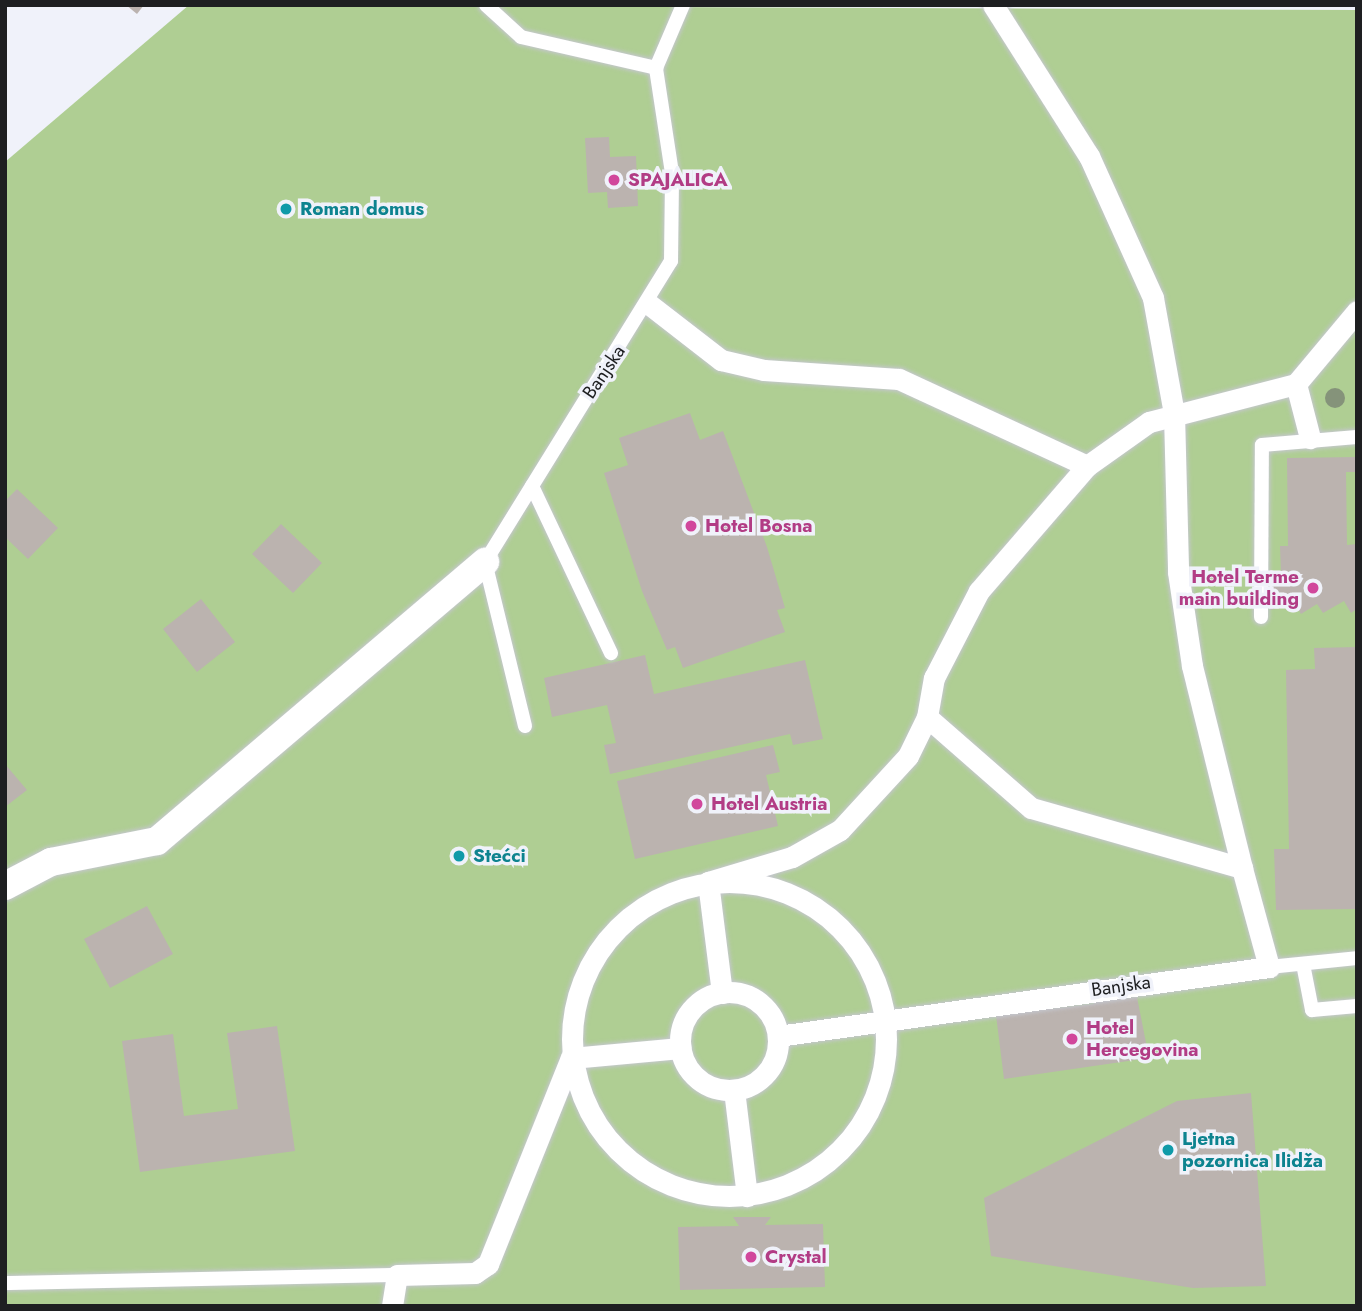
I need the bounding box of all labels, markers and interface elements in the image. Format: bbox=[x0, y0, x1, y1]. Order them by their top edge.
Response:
place label: SPAJALICA bbox=[628, 169, 728, 191]
marker: SPAJALICA bbox=[606, 172, 622, 188]
place label: Roman domus bbox=[300, 198, 424, 220]
marker: Roman domus bbox=[278, 201, 294, 217]
street label: Banjska bbox=[578, 341, 630, 403]
place label: Hotel Bosna bbox=[705, 515, 813, 537]
marker: Hotel Bosna bbox=[683, 518, 699, 534]
place label: Hotel Terme main building bbox=[1179, 566, 1299, 610]
marker: Hotel Terme main building bbox=[1305, 580, 1321, 596]
place label: Hotel Austria bbox=[711, 793, 827, 815]
marker: Hotel Austria bbox=[689, 796, 705, 812]
place label: Stećci bbox=[473, 845, 526, 867]
marker: Stećci bbox=[451, 848, 467, 864]
street label: Banjska bbox=[1090, 971, 1152, 1001]
place label: Hotel Hercegovina bbox=[1086, 1017, 1199, 1061]
marker: Hotel Hercegovina bbox=[1064, 1031, 1080, 1047]
place label: Ljetna pozornica Ilidža bbox=[1182, 1128, 1323, 1172]
marker: Ljetna pozornica Ilidža bbox=[1160, 1142, 1176, 1158]
place label: Crystal bbox=[765, 1246, 827, 1268]
marker: Crystal bbox=[743, 1249, 759, 1265]

